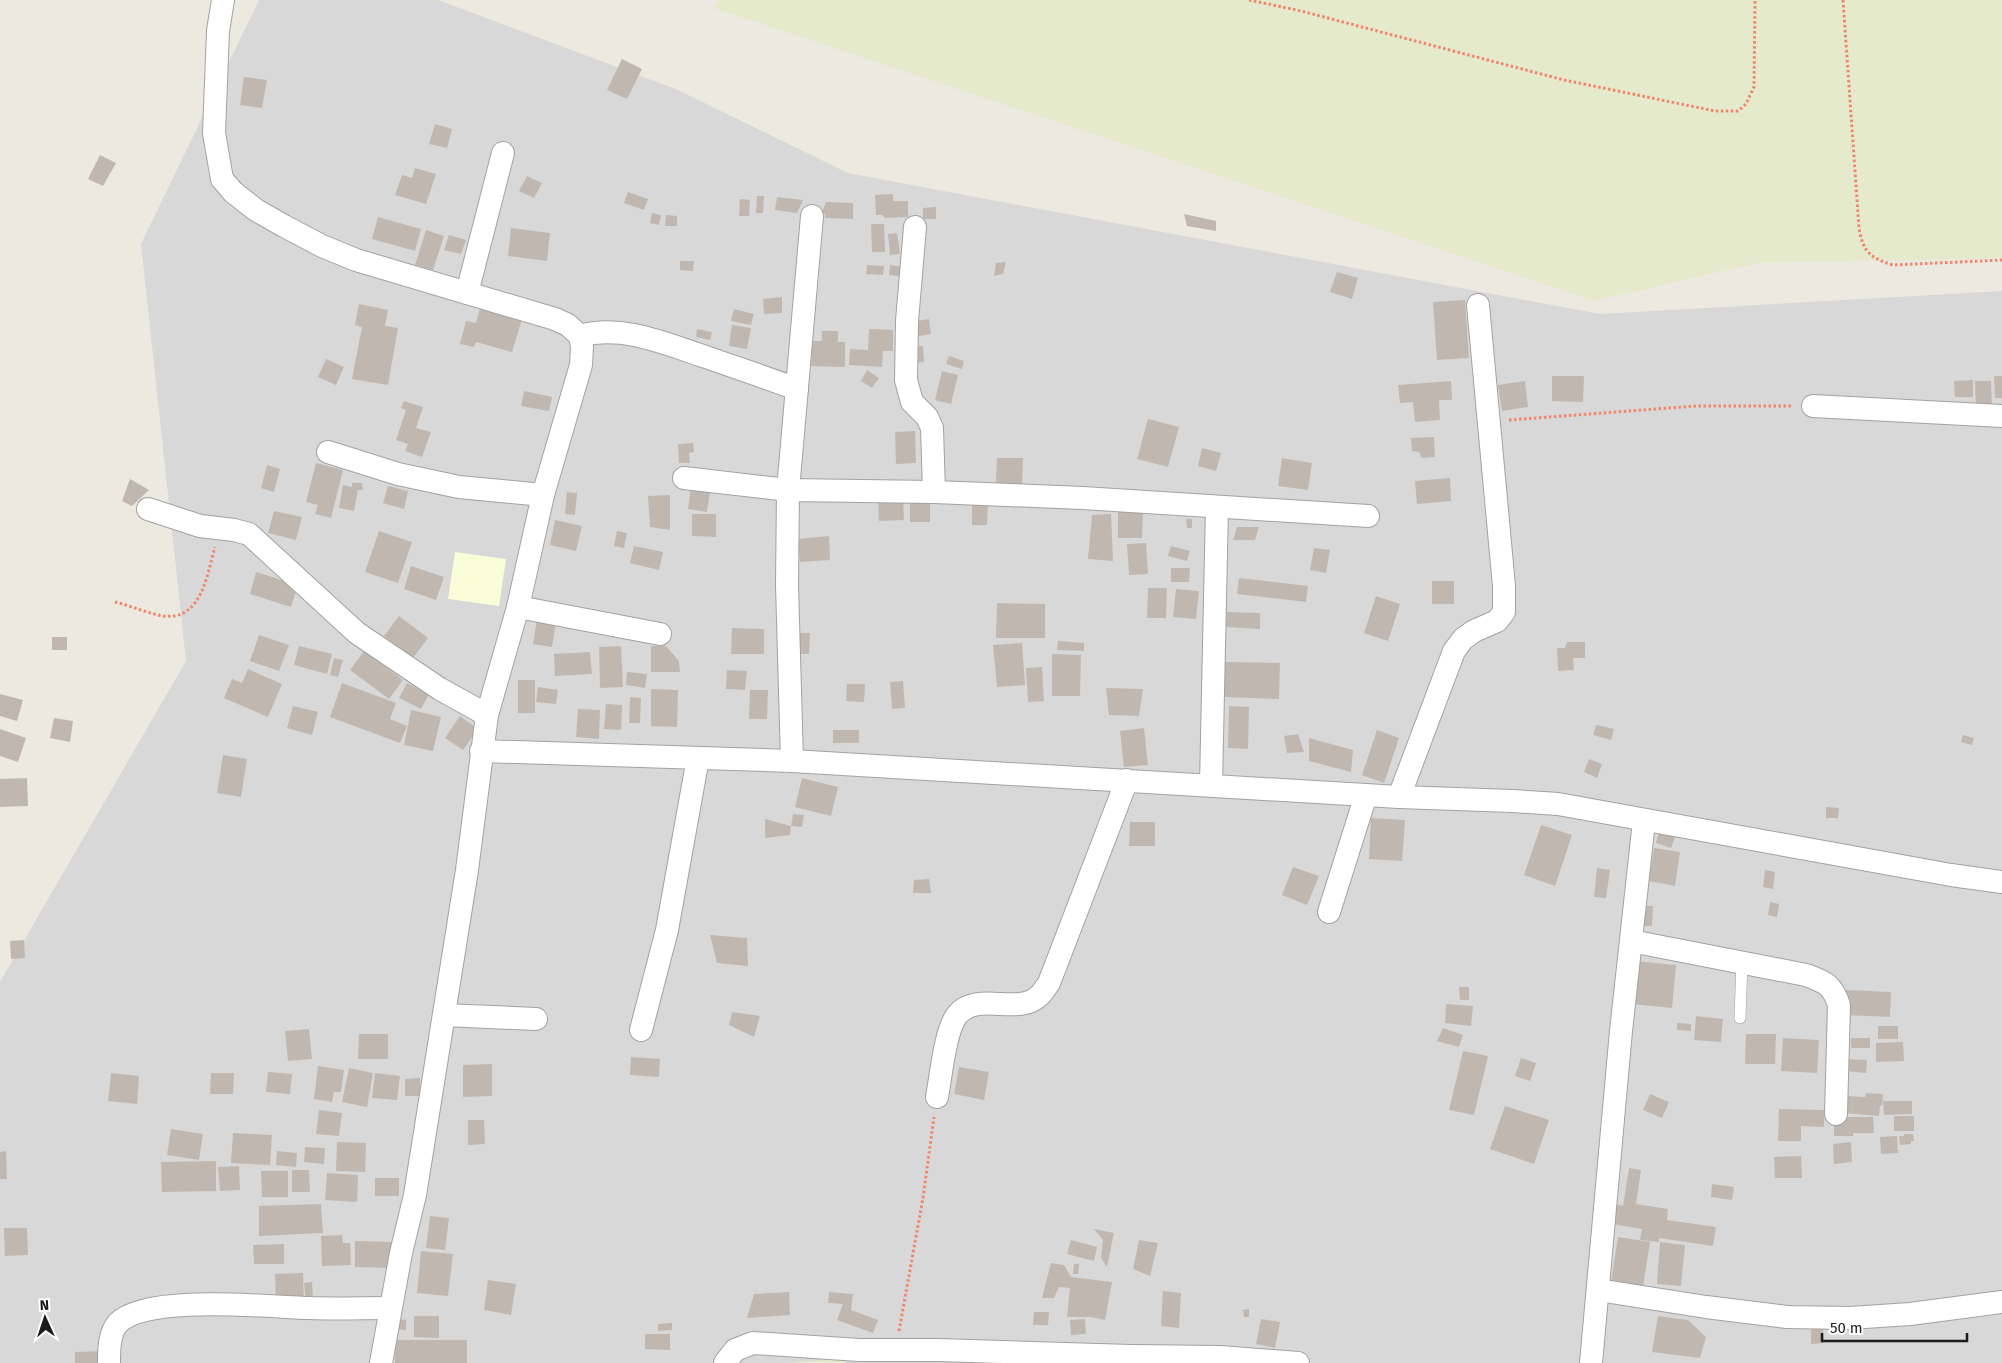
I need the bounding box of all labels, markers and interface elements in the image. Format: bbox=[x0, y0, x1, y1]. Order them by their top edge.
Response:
north arrow bbox=[20, 1293, 70, 1343]
text: N bbox=[39, 1297, 49, 1314]
scale bar bbox=[1822, 1310, 1967, 1342]
text: 50 m bbox=[1830, 1319, 1863, 1337]

